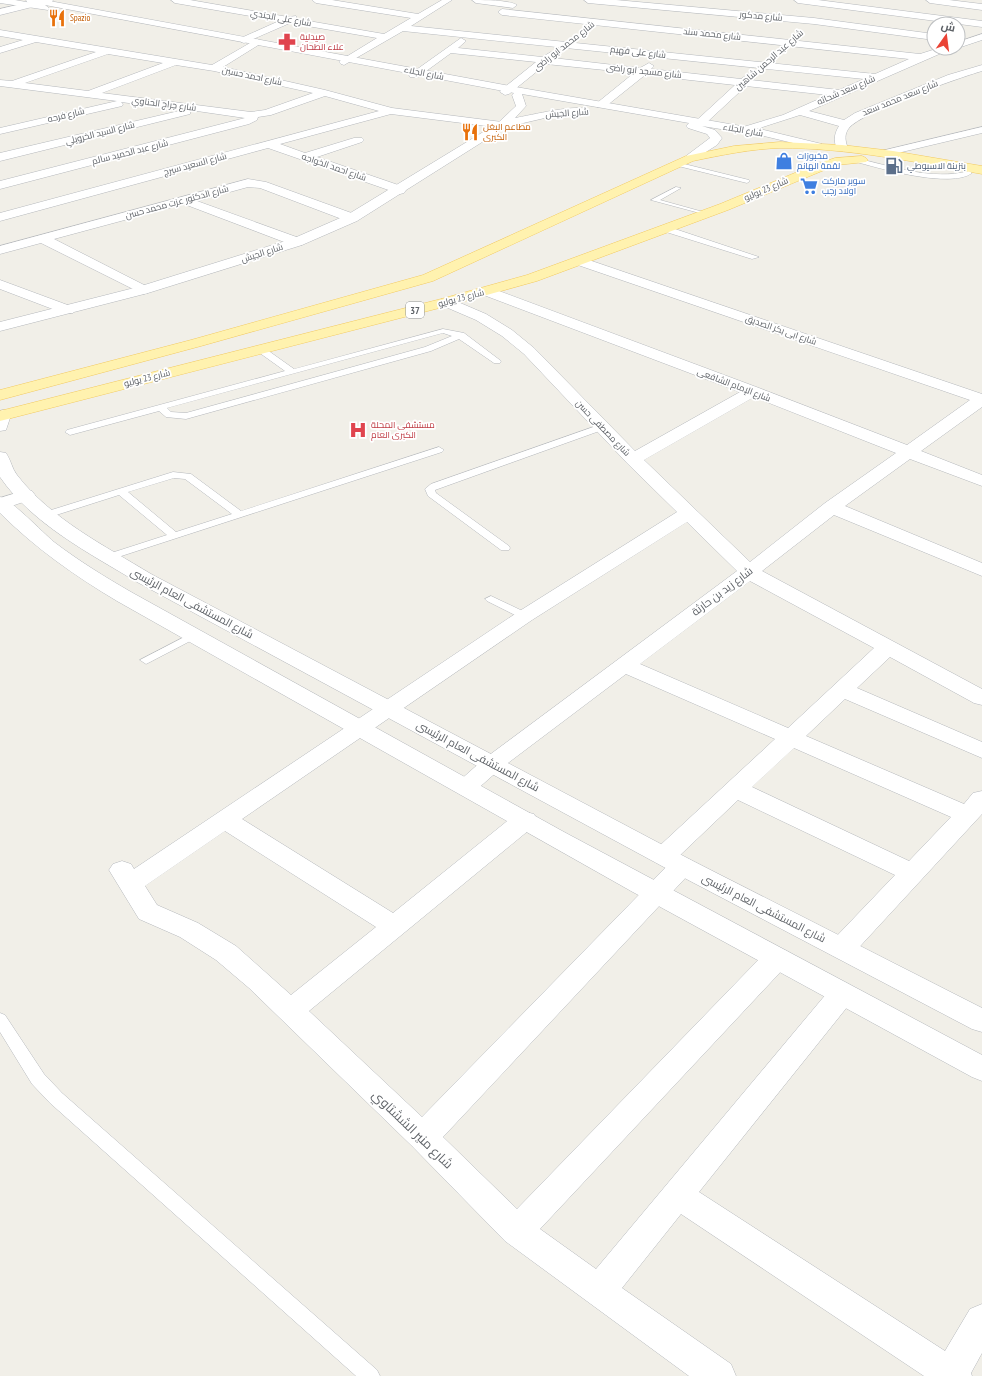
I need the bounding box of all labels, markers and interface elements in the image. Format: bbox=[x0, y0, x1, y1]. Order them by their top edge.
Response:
street label: شارع على الجندي bbox=[249, 7, 313, 30]
restaurant icon: Spazio bbox=[47, 8, 67, 28]
street label: شارع مدكور bbox=[738, 8, 783, 24]
place label: Spazio bbox=[70, 12, 91, 23]
north arrow bbox=[926, 16, 966, 56]
street label: شارع محمد ابو راضى bbox=[531, 18, 597, 74]
text: ش bbox=[940, 18, 957, 35]
street label: شارع محمد سند bbox=[682, 25, 742, 43]
street label: شارع عبد الرحمن شاهين bbox=[732, 27, 806, 93]
place label: صيدلية علاء الطحان bbox=[300, 31, 344, 52]
pharmacy icon: صيدلية علاء الطحان bbox=[277, 32, 297, 52]
street label: شارع على فهيم bbox=[610, 43, 666, 61]
street label: شارع مسجد ابو راضى bbox=[606, 61, 682, 81]
street label: شارع الجلاء bbox=[403, 63, 445, 83]
street label: شارع احمد حسين bbox=[221, 64, 283, 88]
street label: شارع سعد شحاته bbox=[815, 72, 877, 108]
street label: شارع سعد محمد سعد bbox=[860, 77, 940, 119]
street label: شارع جراج الحناوي bbox=[131, 94, 197, 115]
street label: شارع فرحه bbox=[46, 105, 86, 125]
street label: شارع الجيش bbox=[545, 105, 589, 121]
street label: شارع السيد الخرويلي bbox=[64, 119, 136, 148]
place label: مطاعم البغل الكبرى bbox=[483, 121, 531, 142]
street label: شارع الجلاء bbox=[722, 121, 764, 139]
restaurant icon: مطاعم البغل الكبرى bbox=[460, 122, 480, 142]
street label: شارع عبد الحميد سالم bbox=[91, 137, 169, 167]
street label: شارع السعيد سيرج bbox=[162, 150, 228, 178]
street label: شارع احمد الخواجه bbox=[300, 150, 368, 184]
place label: مخبوزات لقمة الهانم bbox=[797, 150, 840, 172]
shop icon: مخبوزات لقمة الهانم bbox=[774, 151, 794, 171]
fuel station icon: بنزينة الاسيوطي bbox=[884, 156, 904, 176]
place label: بنزينة الاسيوطي bbox=[907, 160, 966, 173]
street label: شارع 23 يوليو bbox=[742, 174, 790, 204]
place label: سوبر ماركت اولاد رجب bbox=[822, 175, 865, 196]
supermarket icon: سوبر ماركت اولاد رجب bbox=[799, 176, 819, 196]
street label: شارع الدكتور عزت محمد حسن bbox=[124, 182, 230, 222]
street label: شارع الجيش bbox=[239, 241, 285, 265]
street label: شارع 23 يوليو bbox=[437, 286, 485, 310]
road number: 37 bbox=[406, 302, 424, 318]
street label: شارع ابى بكر الصديق bbox=[744, 312, 818, 348]
street label: شارع الإمام الشافعى bbox=[695, 365, 773, 405]
street label: شارع 23 يوليو bbox=[123, 366, 171, 390]
street label: شارع مصطفى حسن bbox=[573, 397, 633, 459]
place label: مستشفى المحلة الكبرى العام bbox=[371, 419, 435, 441]
hospital icon: مستشفى المحلة الكبرى العام bbox=[348, 420, 368, 440]
street label: شارع زيد بن حارثة bbox=[689, 563, 756, 619]
street label: شارع المستشفى العام الرئيسى bbox=[128, 565, 256, 642]
street label: شارع المستشفى العام الرئيسى bbox=[414, 718, 542, 795]
street label: شارع المستشفى العام الرئيسى bbox=[699, 871, 828, 946]
street label: شارع منير الششتاوي bbox=[367, 1086, 457, 1174]

